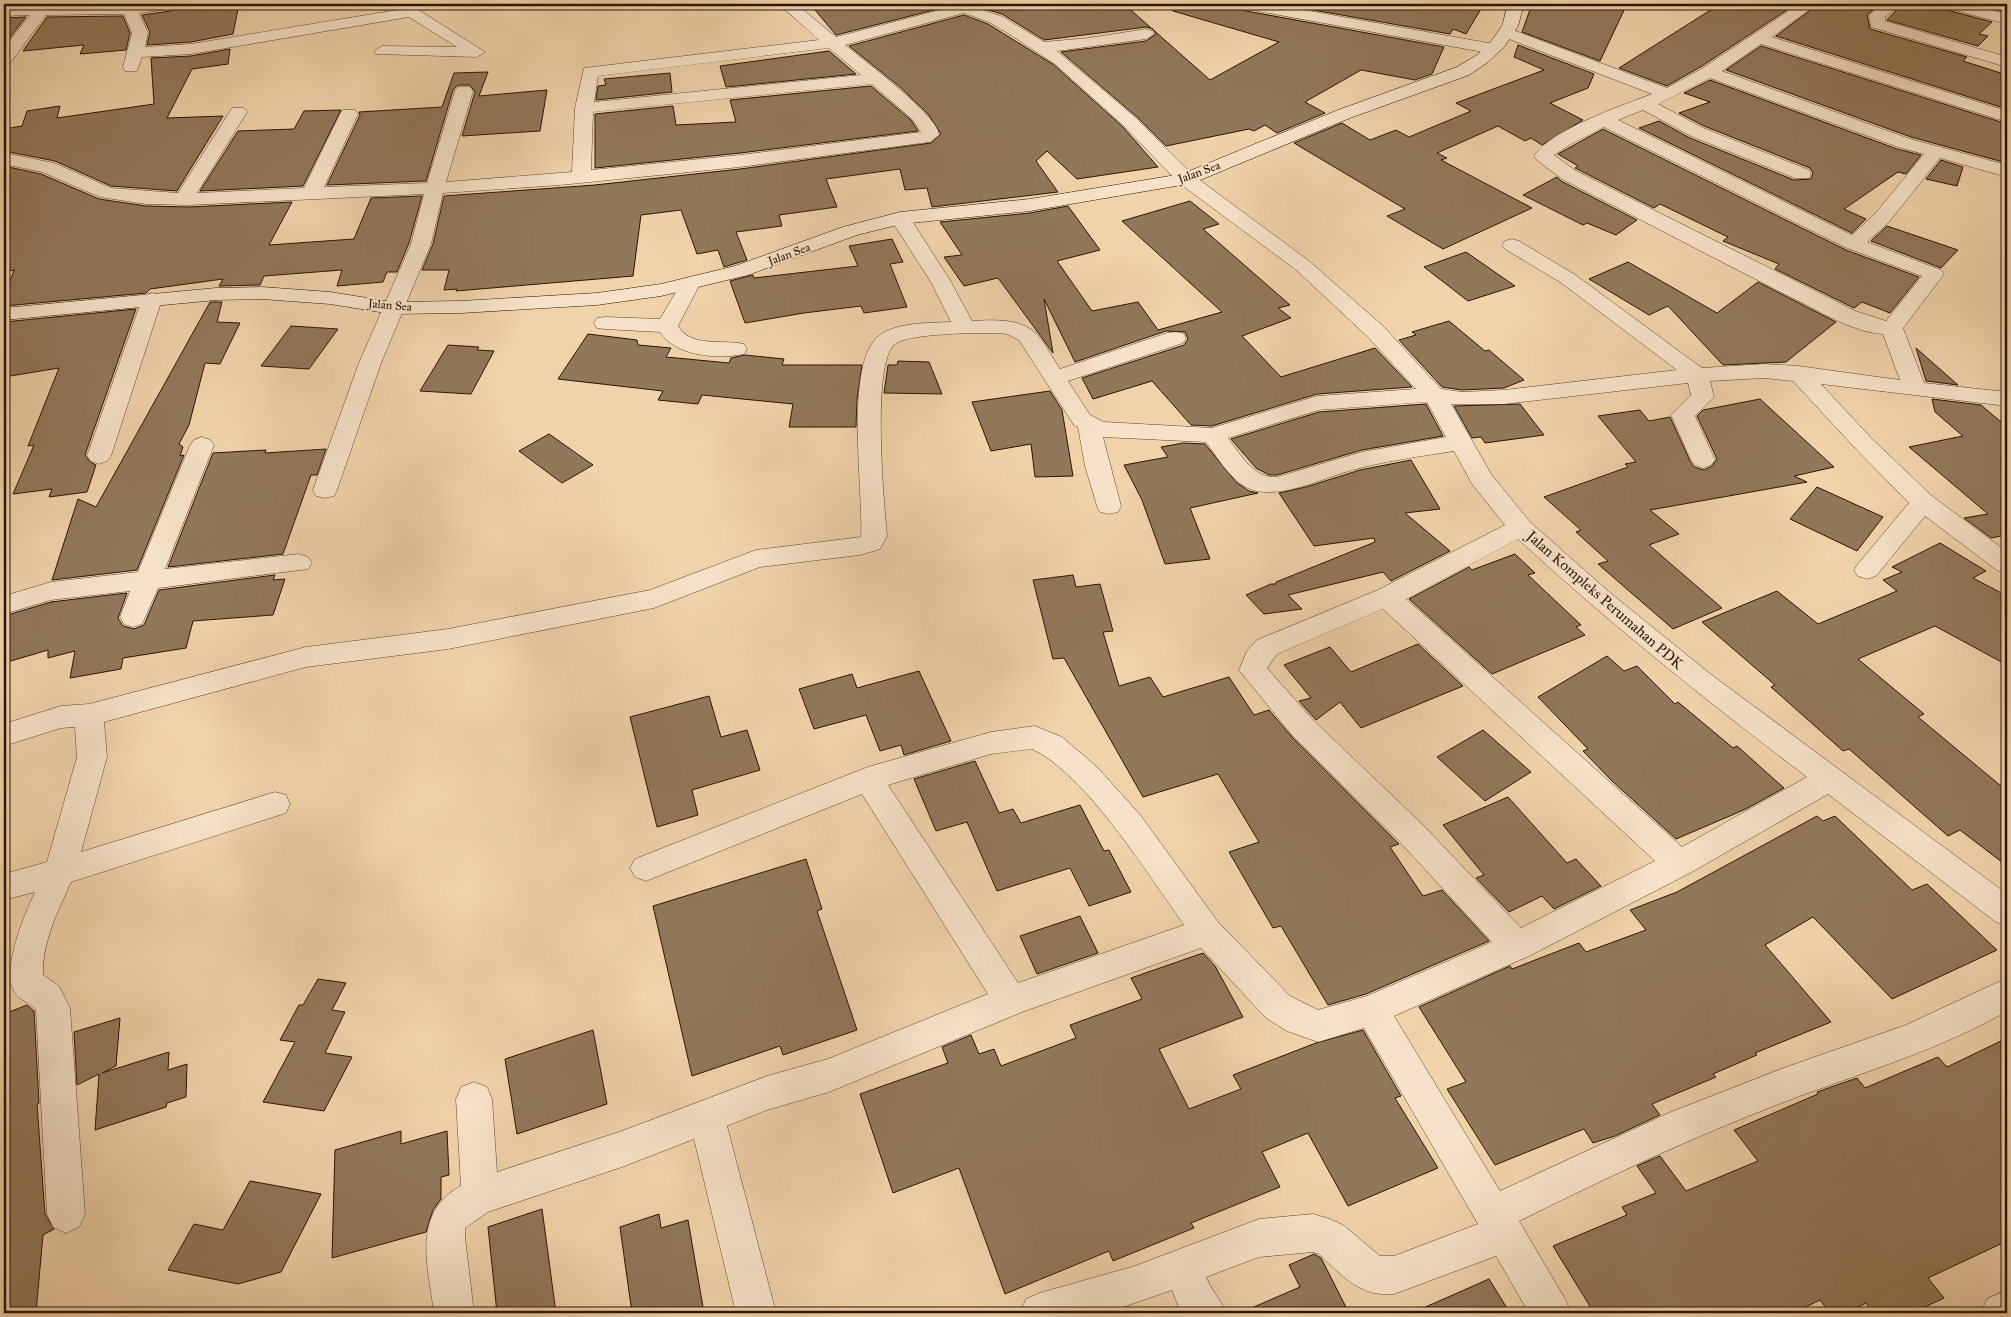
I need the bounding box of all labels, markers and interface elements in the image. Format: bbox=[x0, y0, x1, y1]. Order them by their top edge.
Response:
street label: Jalan Sea bbox=[1174, 158, 1223, 188]
street label: Jalan Sea bbox=[764, 240, 813, 270]
street label: Jalan Sea bbox=[365, 296, 413, 315]
street label: Jalan Kompleks Perumahan PDK bbox=[1521, 526, 1687, 674]

